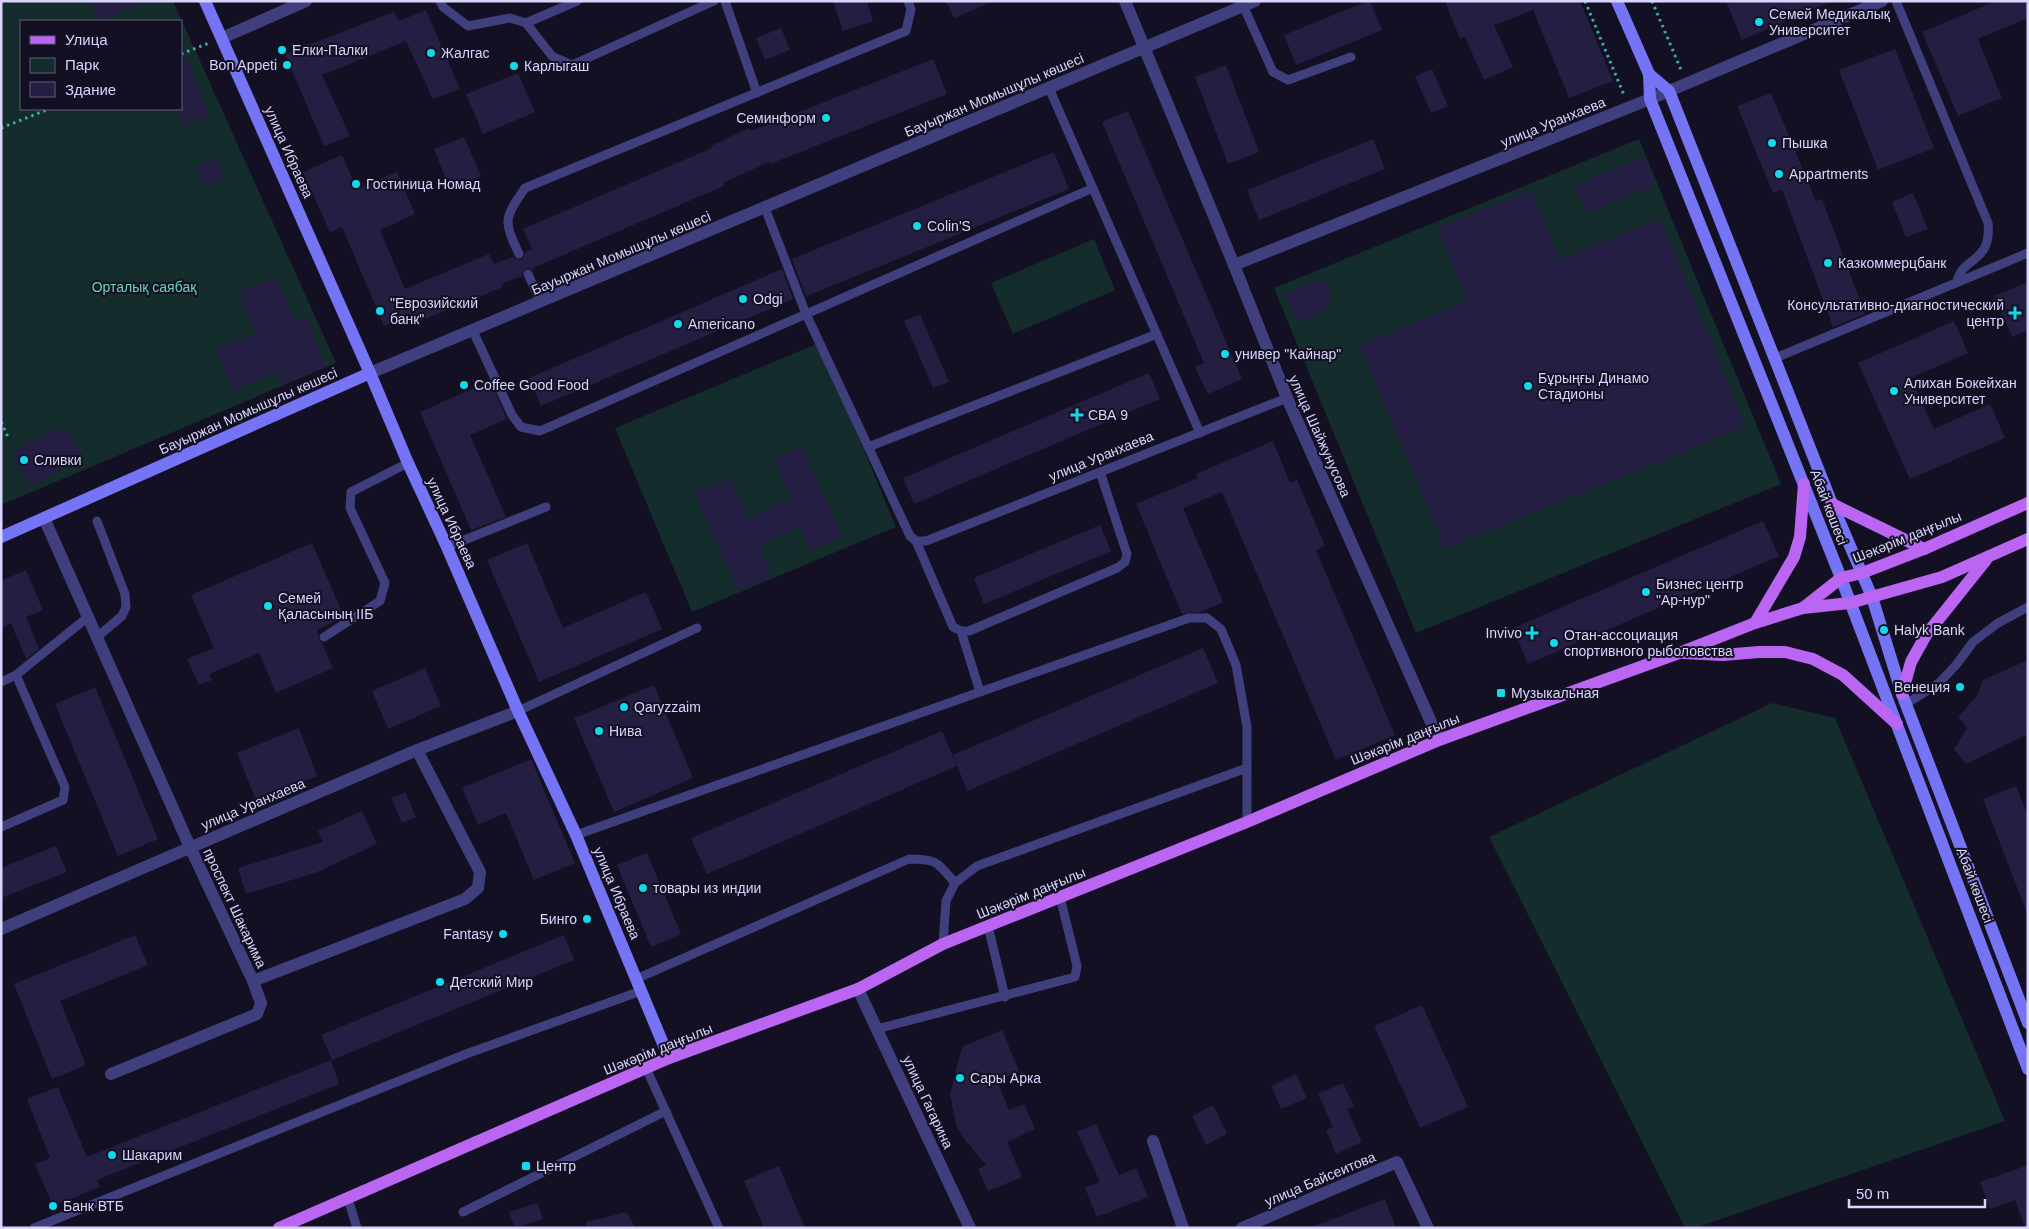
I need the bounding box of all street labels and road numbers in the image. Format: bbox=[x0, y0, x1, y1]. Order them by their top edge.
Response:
street label: Бауыржан Момышұлы көшесі bbox=[902, 50, 1086, 140]
street label: улица Уранхаева bbox=[1498, 94, 1608, 150]
street label: улица Ибраева bbox=[262, 104, 317, 201]
street label: Бауыржан Момышұлы көшесі bbox=[529, 208, 713, 298]
street label: Бауыржан Момышұлы көшесі bbox=[157, 364, 339, 458]
street label: улица Шайжунусова bbox=[1286, 372, 1354, 500]
street label: улица Уранхаева bbox=[1046, 428, 1156, 484]
street label: Абай көшесі bbox=[1807, 467, 1851, 547]
street label: улица Ибраева bbox=[424, 475, 480, 571]
street label: Шәкәрім даңғылы bbox=[1850, 508, 1964, 566]
street label: Шәкәрім даңғылы bbox=[1348, 710, 1462, 768]
street label: улица Уранхаева bbox=[199, 775, 308, 833]
street label: улица Ибраева bbox=[590, 844, 644, 942]
street label: Абай көшесі bbox=[1953, 845, 1997, 925]
street label: проспект Шакарима bbox=[200, 846, 270, 970]
street label: Шәкәрім даңғылы bbox=[974, 864, 1088, 922]
street label: Шәкәрім даңғылы bbox=[601, 1020, 715, 1078]
street label: улица Гагарина bbox=[899, 1053, 957, 1151]
street label: улица Байсеитова bbox=[1262, 1148, 1378, 1210]

